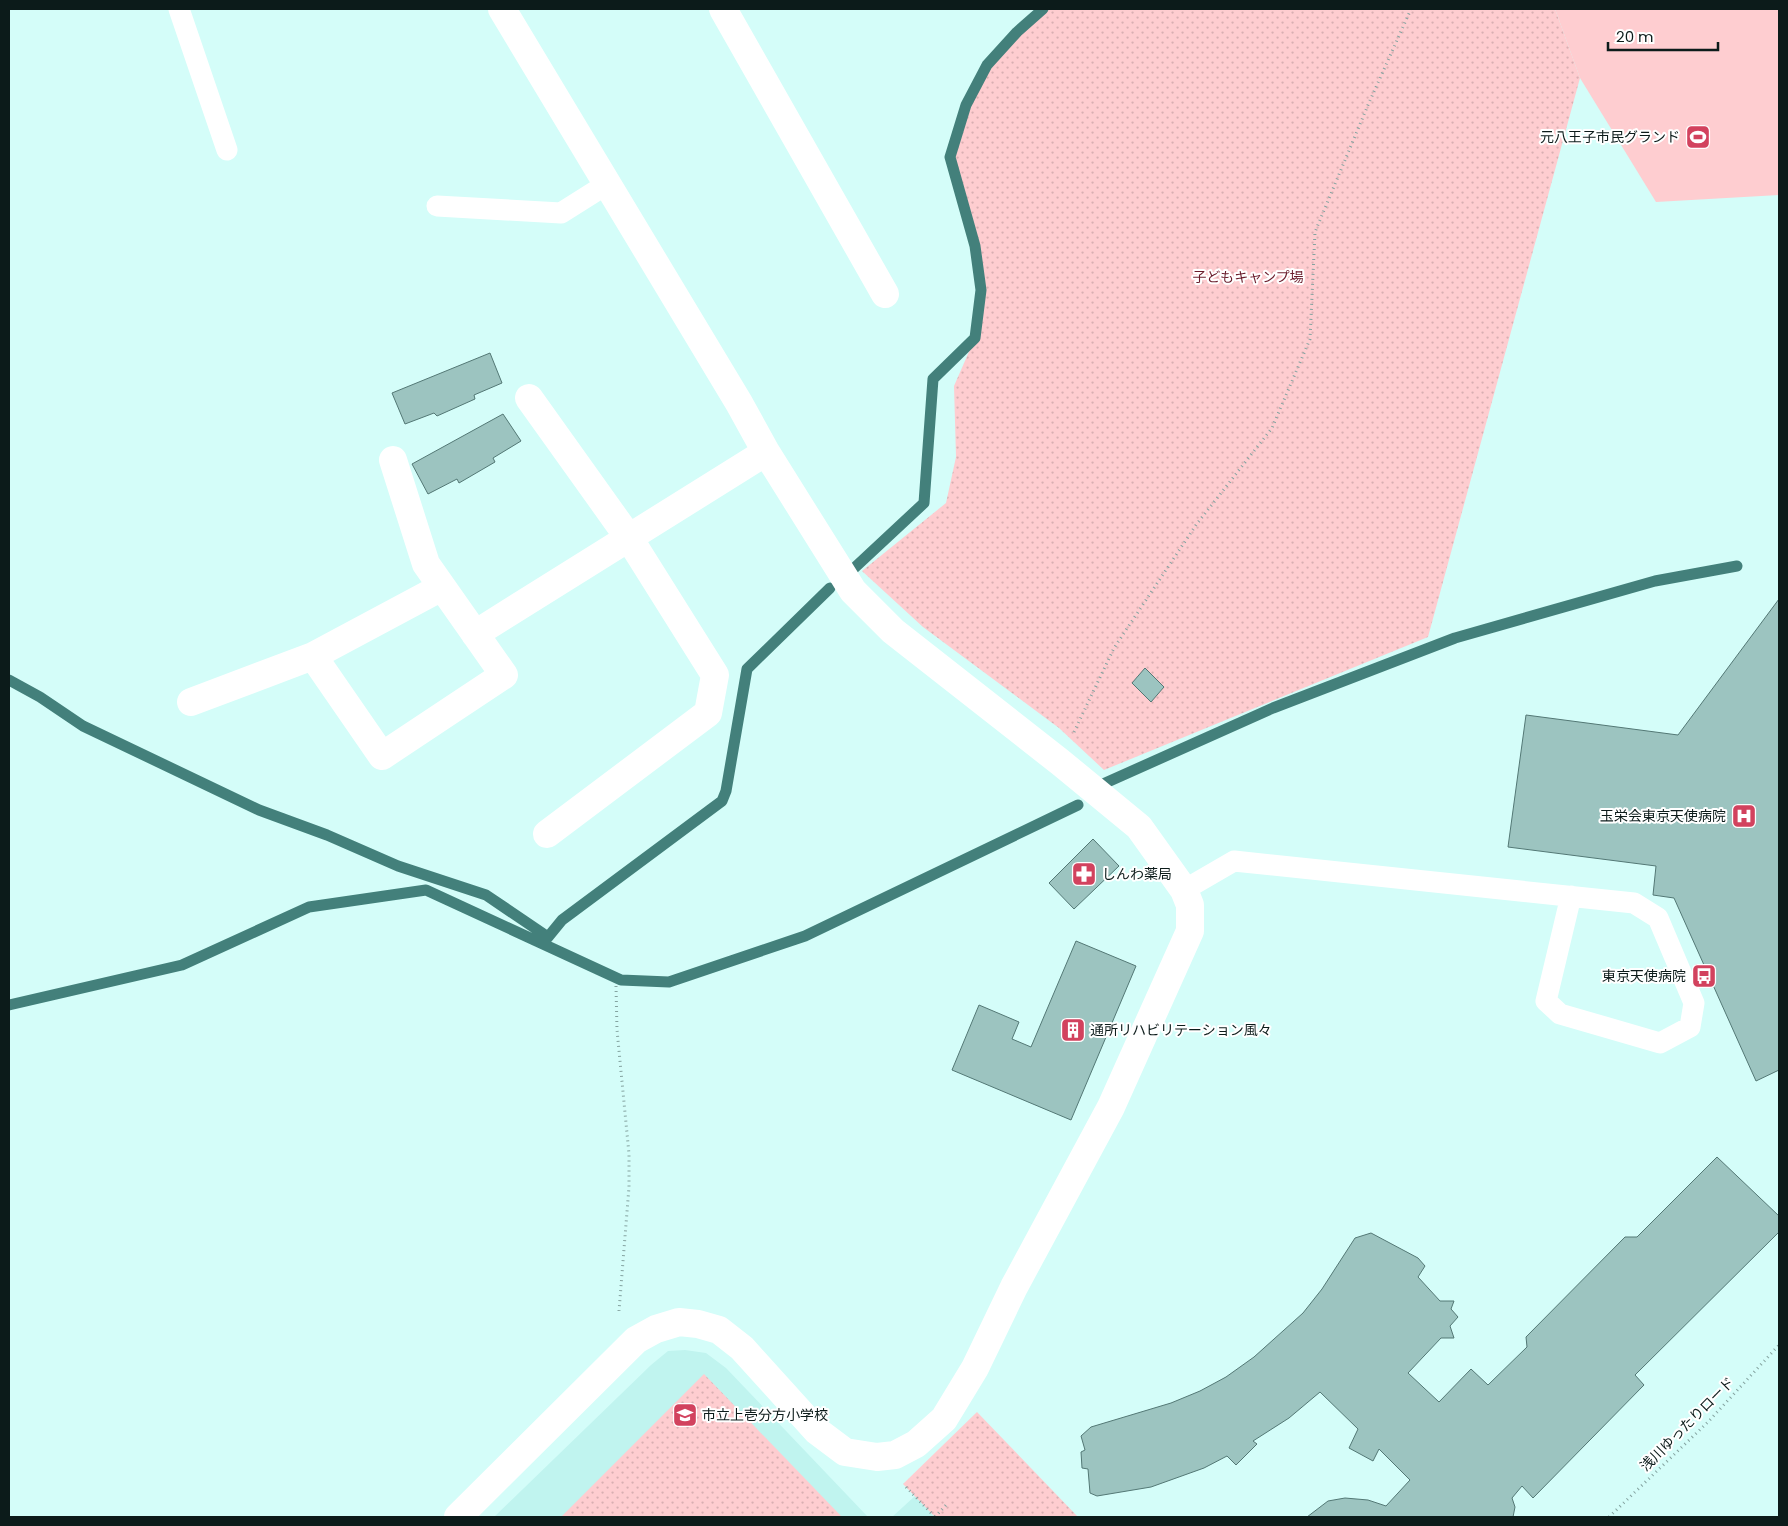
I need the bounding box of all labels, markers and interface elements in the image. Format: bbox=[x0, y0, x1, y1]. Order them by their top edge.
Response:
scale bar bbox=[1608, 20, 1718, 52]
text: 20 m bbox=[1616, 26, 1654, 47]
sports icon: 元八王子市民グランド bbox=[1685, 124, 1711, 150]
place label: 元八王子市民グランド bbox=[1540, 127, 1680, 147]
park label: 子どもキャンプ場 bbox=[1192, 267, 1304, 287]
hospital icon: 玉栄会東京天使病院 bbox=[1731, 803, 1757, 829]
place label: 玉栄会東京天使病院 bbox=[1600, 806, 1726, 826]
pharmacy icon: しんわ薬局 bbox=[1071, 861, 1097, 887]
place label: しんわ薬局 bbox=[1102, 864, 1172, 884]
bus stop icon: 東京天使病院 bbox=[1691, 963, 1717, 989]
place label: 東京天使病院 bbox=[1602, 966, 1686, 986]
building icon: 通所リハビリテーション風々 bbox=[1060, 1017, 1086, 1043]
place label: 通所リハビリテーション風々 bbox=[1090, 1020, 1272, 1040]
street label: 浅川ゆったりロード bbox=[1635, 1372, 1739, 1476]
school or university icon: 市立上壱分方小学校 bbox=[672, 1402, 698, 1428]
place label: 市立上壱分方小学校 bbox=[702, 1405, 828, 1425]

